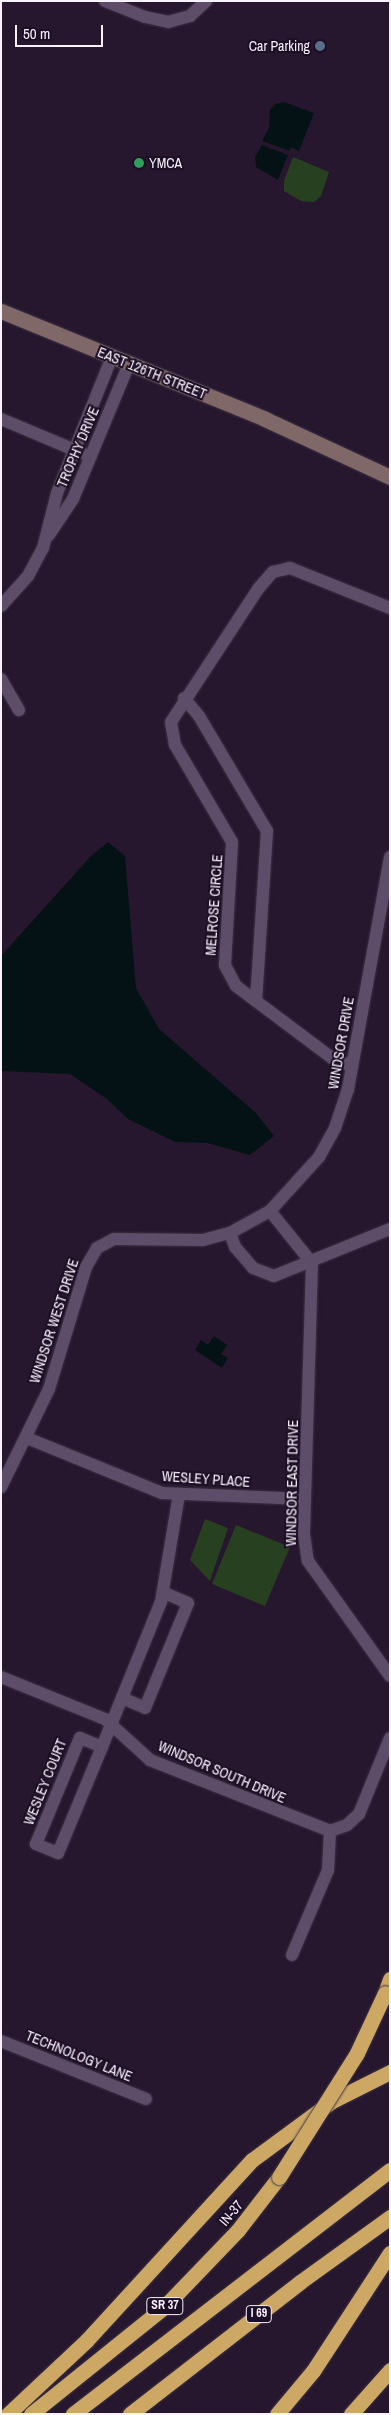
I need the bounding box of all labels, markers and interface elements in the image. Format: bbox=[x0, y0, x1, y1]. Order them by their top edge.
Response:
scale bar bbox=[18, 15, 105, 47]
text: 50 m bbox=[23, 23, 50, 44]
place label: Car Parking bbox=[249, 38, 310, 54]
marker: Car Parking bbox=[314, 40, 326, 52]
place label: YMCA bbox=[149, 155, 182, 171]
marker: YMCA bbox=[133, 157, 145, 169]
street label: EAST 126TH STREET bbox=[95, 343, 209, 403]
street label: TROPHY DRIVE bbox=[53, 404, 103, 490]
street label: MELROSE CIRCLE bbox=[202, 854, 226, 956]
street label: WINDSOR DRIVE bbox=[325, 995, 357, 1091]
street label: WINDSOR WEST DRIVE bbox=[26, 1257, 82, 1385]
street label: WINDSOR EAST DRIVE bbox=[282, 1419, 302, 1547]
street label: WESLEY PLACE bbox=[161, 1468, 251, 1490]
street label: WESLEY COURT bbox=[20, 1736, 70, 1828]
street label: WINDSOR SOUTH DRIVE bbox=[156, 1737, 288, 1807]
street label: TECHNOLOGY LANE bbox=[23, 2027, 135, 2085]
street label: IN-37 bbox=[216, 2197, 246, 2229]
road number: SR 37 bbox=[146, 2296, 184, 2316]
road number: I 69 bbox=[245, 2304, 273, 2324]

